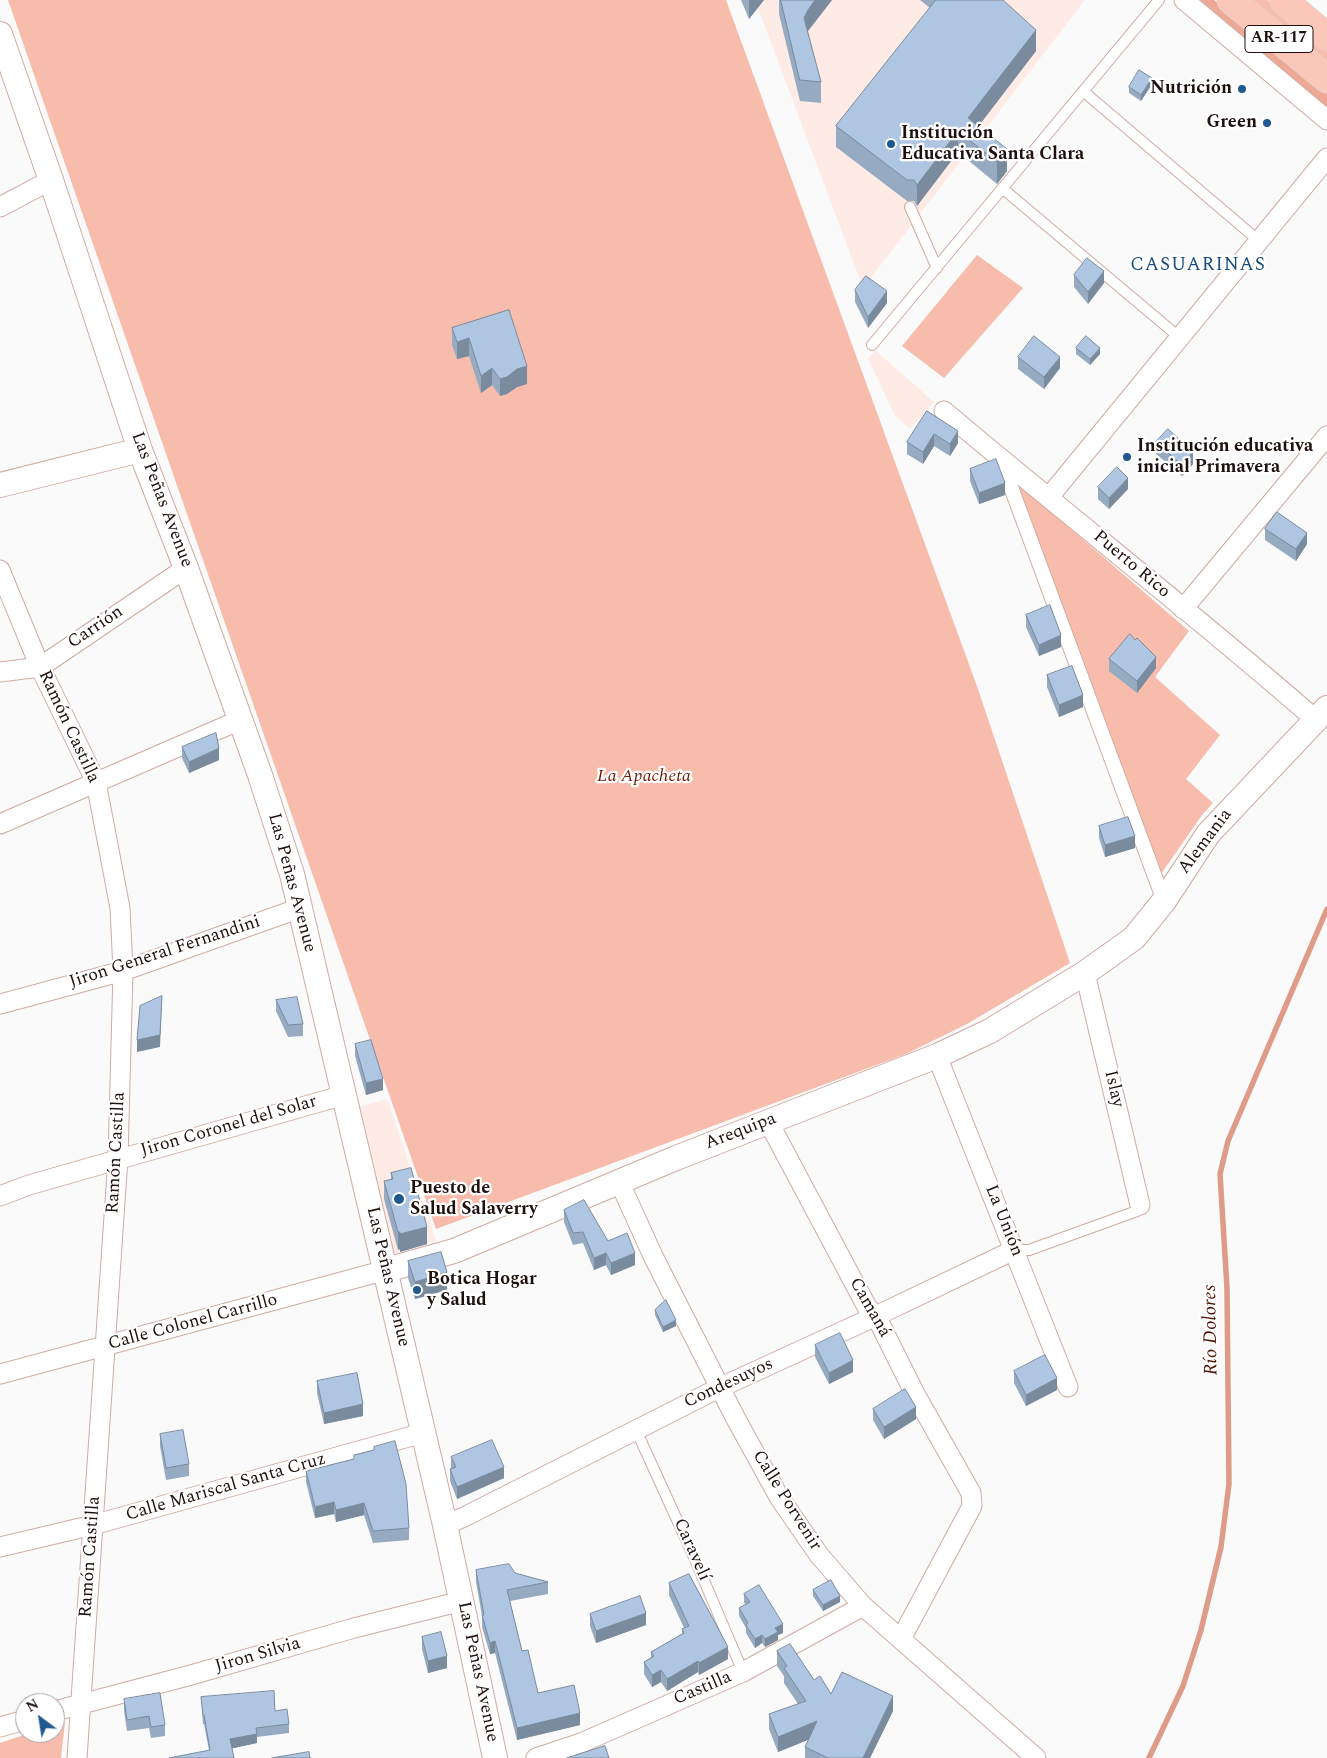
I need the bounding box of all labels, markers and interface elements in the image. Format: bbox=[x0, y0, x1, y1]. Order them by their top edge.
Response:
road number: AR-117 bbox=[1245, 26, 1313, 52]
place label: Nutrición bbox=[1150, 78, 1232, 100]
marker: Nutrición bbox=[1236, 83, 1248, 95]
place label: Green bbox=[1207, 112, 1257, 134]
marker: Green bbox=[1261, 117, 1273, 129]
place label: Institución Educativa Santa Clara bbox=[901, 123, 1084, 166]
marker: Institución Educativa Santa Clara bbox=[885, 138, 897, 150]
district label: CASUARINAS bbox=[1129, 255, 1267, 277]
street label: Las Peñas Avenue bbox=[125, 429, 197, 571]
place label: Institución educativa inicial Primavera bbox=[1137, 436, 1313, 478]
marker: Institución educativa inicial Primavera bbox=[1121, 451, 1133, 463]
street label: Puerto Rico bbox=[1088, 527, 1174, 603]
street label: Carrión bbox=[64, 602, 128, 654]
street label: Ramón Castilla bbox=[32, 667, 104, 787]
park label: La Apacheta bbox=[597, 766, 691, 788]
street label: Alemania bbox=[1174, 805, 1238, 879]
street label: Las Peñas Avenue bbox=[262, 811, 320, 955]
street label: Jiron General Fernandini bbox=[67, 912, 263, 994]
street label: Islay bbox=[1098, 1068, 1128, 1110]
street label: Jiron Coronel del Solar bbox=[138, 1091, 320, 1163]
street label: Ramón Castilla bbox=[103, 1092, 131, 1214]
street label: Arequipa bbox=[702, 1109, 780, 1155]
place label: Puesto de Salud Salaverry bbox=[410, 1178, 538, 1220]
street label: La Unión bbox=[979, 1182, 1027, 1260]
marker: Puesto de Salud Salaverry bbox=[392, 1192, 406, 1206]
street label: Las Peñas Avenue bbox=[360, 1205, 414, 1349]
place label: Botica Hogar y Salud bbox=[427, 1269, 537, 1312]
street label: Camaná bbox=[843, 1274, 895, 1342]
marker: Botica Hogar y Salud bbox=[411, 1284, 423, 1296]
water label: Río Dolores bbox=[1200, 1284, 1224, 1376]
street label: Calle Colonel Carrillo bbox=[106, 1290, 280, 1356]
street label: Condesuyos bbox=[681, 1354, 777, 1414]
street label: Calle Porvenir bbox=[747, 1447, 825, 1555]
street label: Calle Mariscal Santa Cruz bbox=[123, 1449, 329, 1527]
street label: Ramón Castilla bbox=[76, 1495, 106, 1619]
street label: Caravelí bbox=[668, 1515, 714, 1585]
street label: Las Peñas Avenue bbox=[452, 1600, 502, 1744]
street label: Jiron Silvia bbox=[213, 1634, 303, 1678]
street label: Castilla bbox=[671, 1667, 735, 1711]
north arrow bbox=[15, 1693, 65, 1743]
text: N bbox=[22, 1694, 43, 1718]

